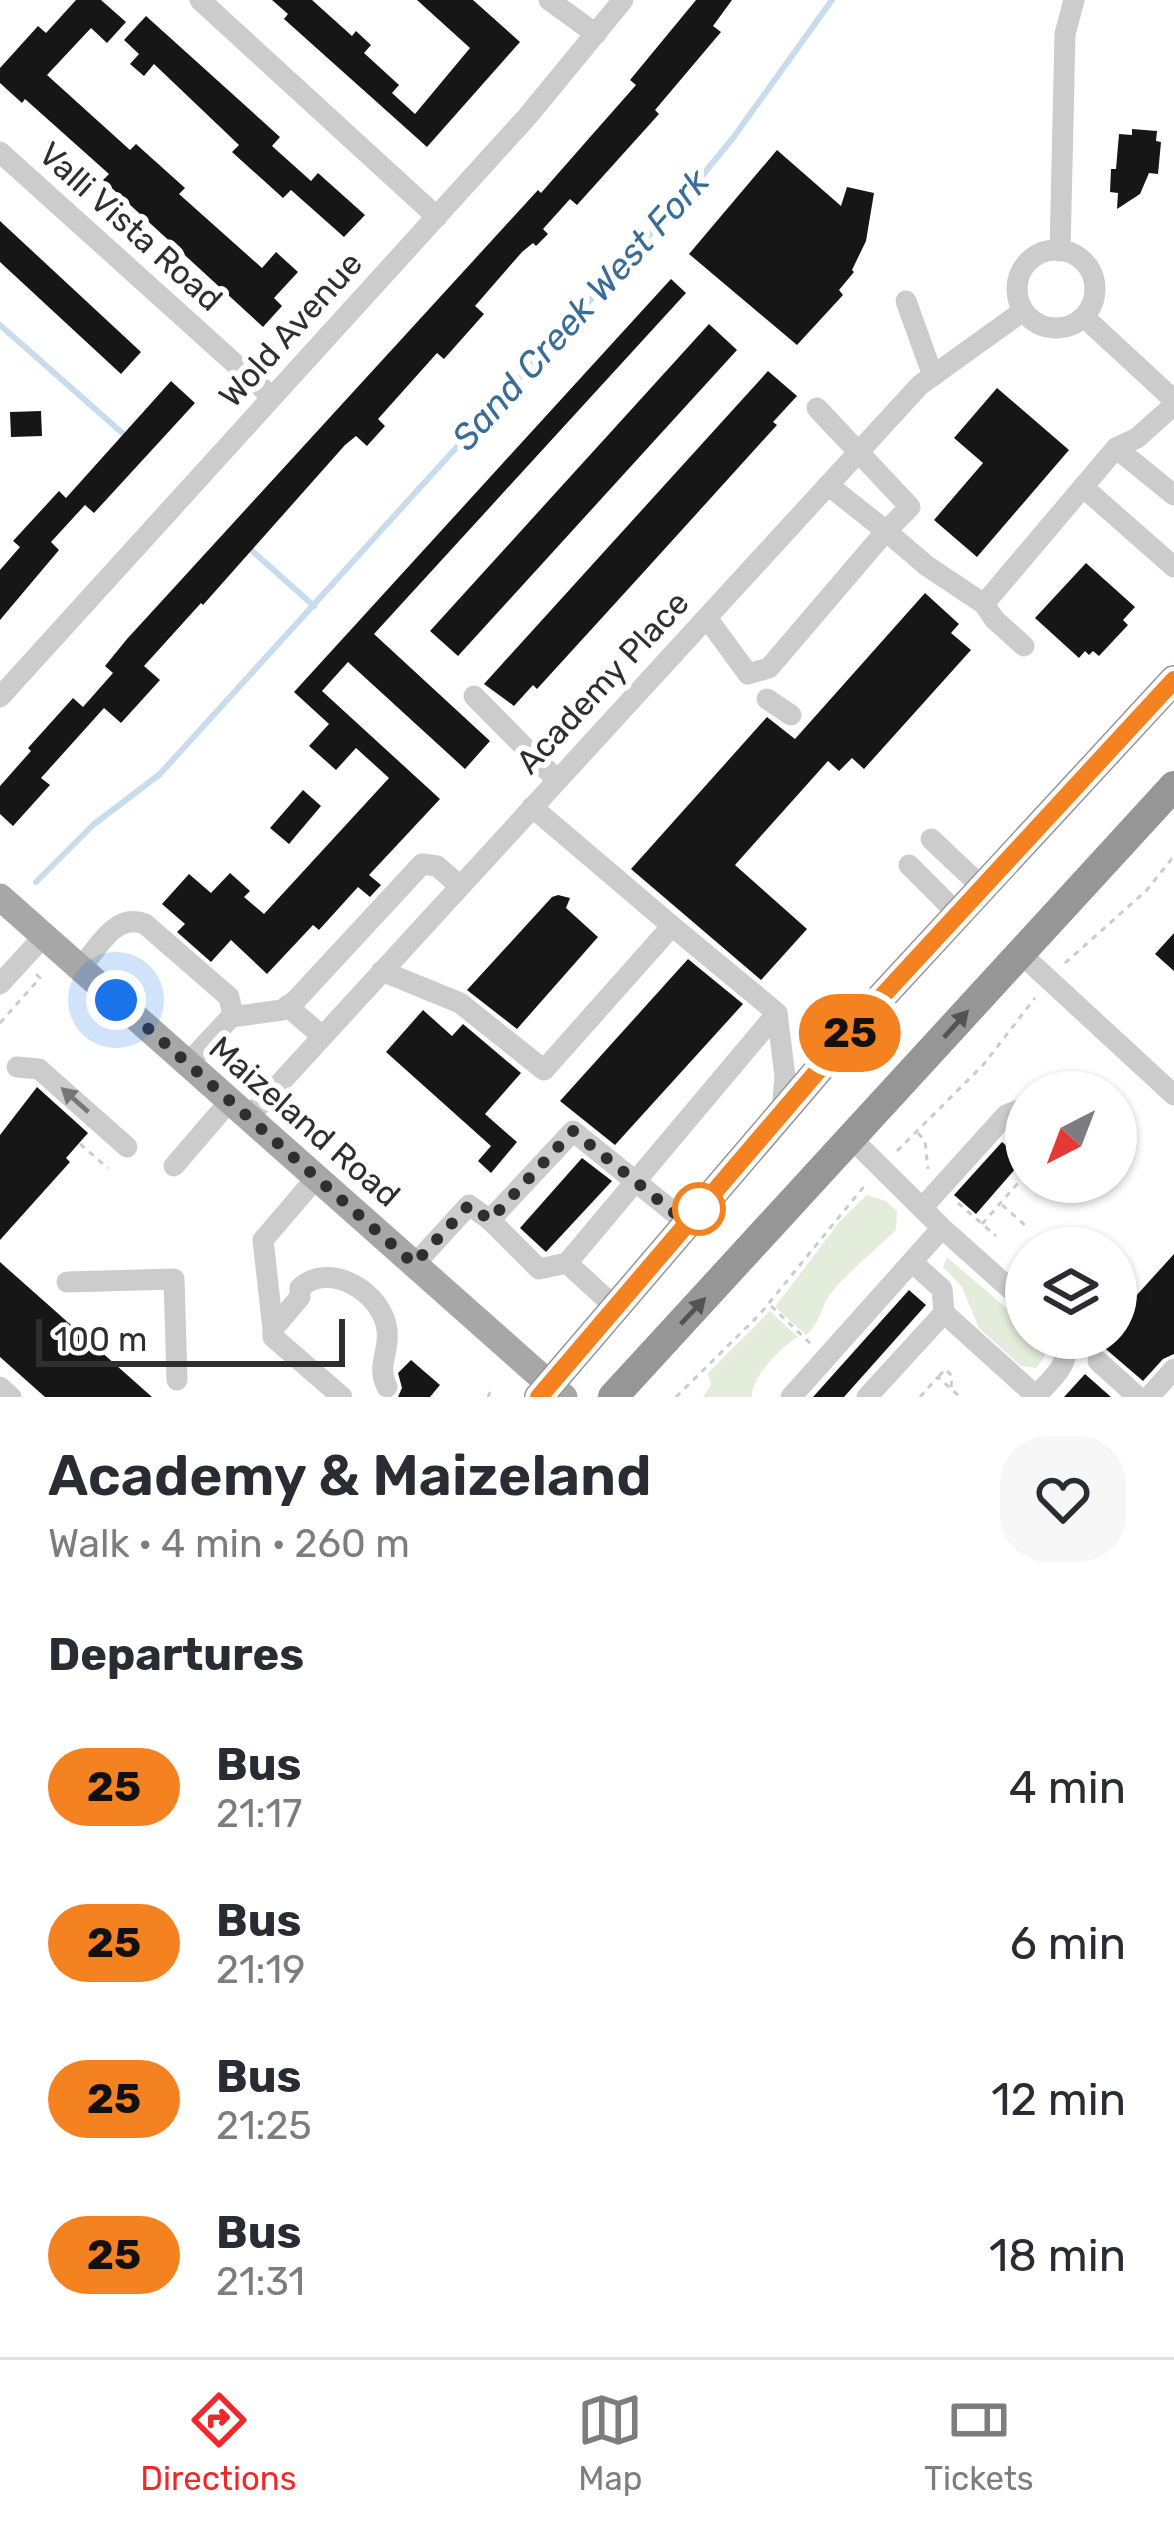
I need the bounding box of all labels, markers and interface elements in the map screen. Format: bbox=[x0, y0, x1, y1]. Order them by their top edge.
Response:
street label: Valli Vista Road bbox=[31, 134, 230, 319]
water label: Sand Creek West Fork bbox=[443, 160, 718, 459]
street label: Wold Avenue bbox=[211, 244, 370, 415]
street label: Academy Place bbox=[508, 583, 697, 782]
your location bbox=[86, 970, 146, 1030]
line badge: 25 bbox=[796, 994, 904, 1072]
text: 25 bbox=[823, 1008, 877, 1058]
one-way arrow bbox=[942, 1009, 969, 1038]
street label: Maizeland Road bbox=[201, 1028, 408, 1215]
north arrow bbox=[1005, 1071, 1137, 1203]
map controls bbox=[1005, 1071, 1137, 1359]
one-way arrow bbox=[60, 1087, 90, 1114]
unlabelled marker bbox=[674, 1184, 724, 1234]
button: layers bbox=[1005, 1227, 1137, 1359]
one-way arrow bbox=[678, 1297, 706, 1326]
scale bar bbox=[36, 1313, 345, 1366]
text: 100 m bbox=[54, 1320, 147, 1359]
button: heart bbox=[1000, 1436, 1126, 1562]
text: Academy & Maizeland bbox=[48, 1442, 652, 1509]
text: Walk · 4 min · 260 m bbox=[48, 1521, 410, 1567]
text: Departures bbox=[48, 1628, 304, 1681]
text: Bus bbox=[216, 1738, 301, 1791]
text: 4 min bbox=[1009, 1761, 1126, 1814]
text: 25 bbox=[87, 1762, 141, 1812]
text: 21:17 bbox=[216, 1791, 302, 1837]
text: Bus bbox=[216, 1894, 301, 1947]
text: 6 min bbox=[1010, 1917, 1126, 1970]
text: 25 bbox=[87, 1918, 141, 1968]
text: 21:19 bbox=[216, 1947, 305, 1993]
text: Bus bbox=[216, 2050, 301, 2103]
text: 12 min bbox=[991, 2073, 1126, 2126]
text: 25 bbox=[87, 2074, 141, 2124]
text: 21:25 bbox=[216, 2103, 312, 2149]
text: Bus bbox=[216, 2206, 301, 2259]
text: 18 min bbox=[989, 2229, 1126, 2282]
text: 25 bbox=[87, 2230, 141, 2280]
text: 21:31 bbox=[216, 2259, 305, 2305]
tab: Directions bbox=[140, 2387, 297, 2498]
tab: Map bbox=[577, 2387, 643, 2498]
tab: Tickets bbox=[924, 2387, 1034, 2498]

